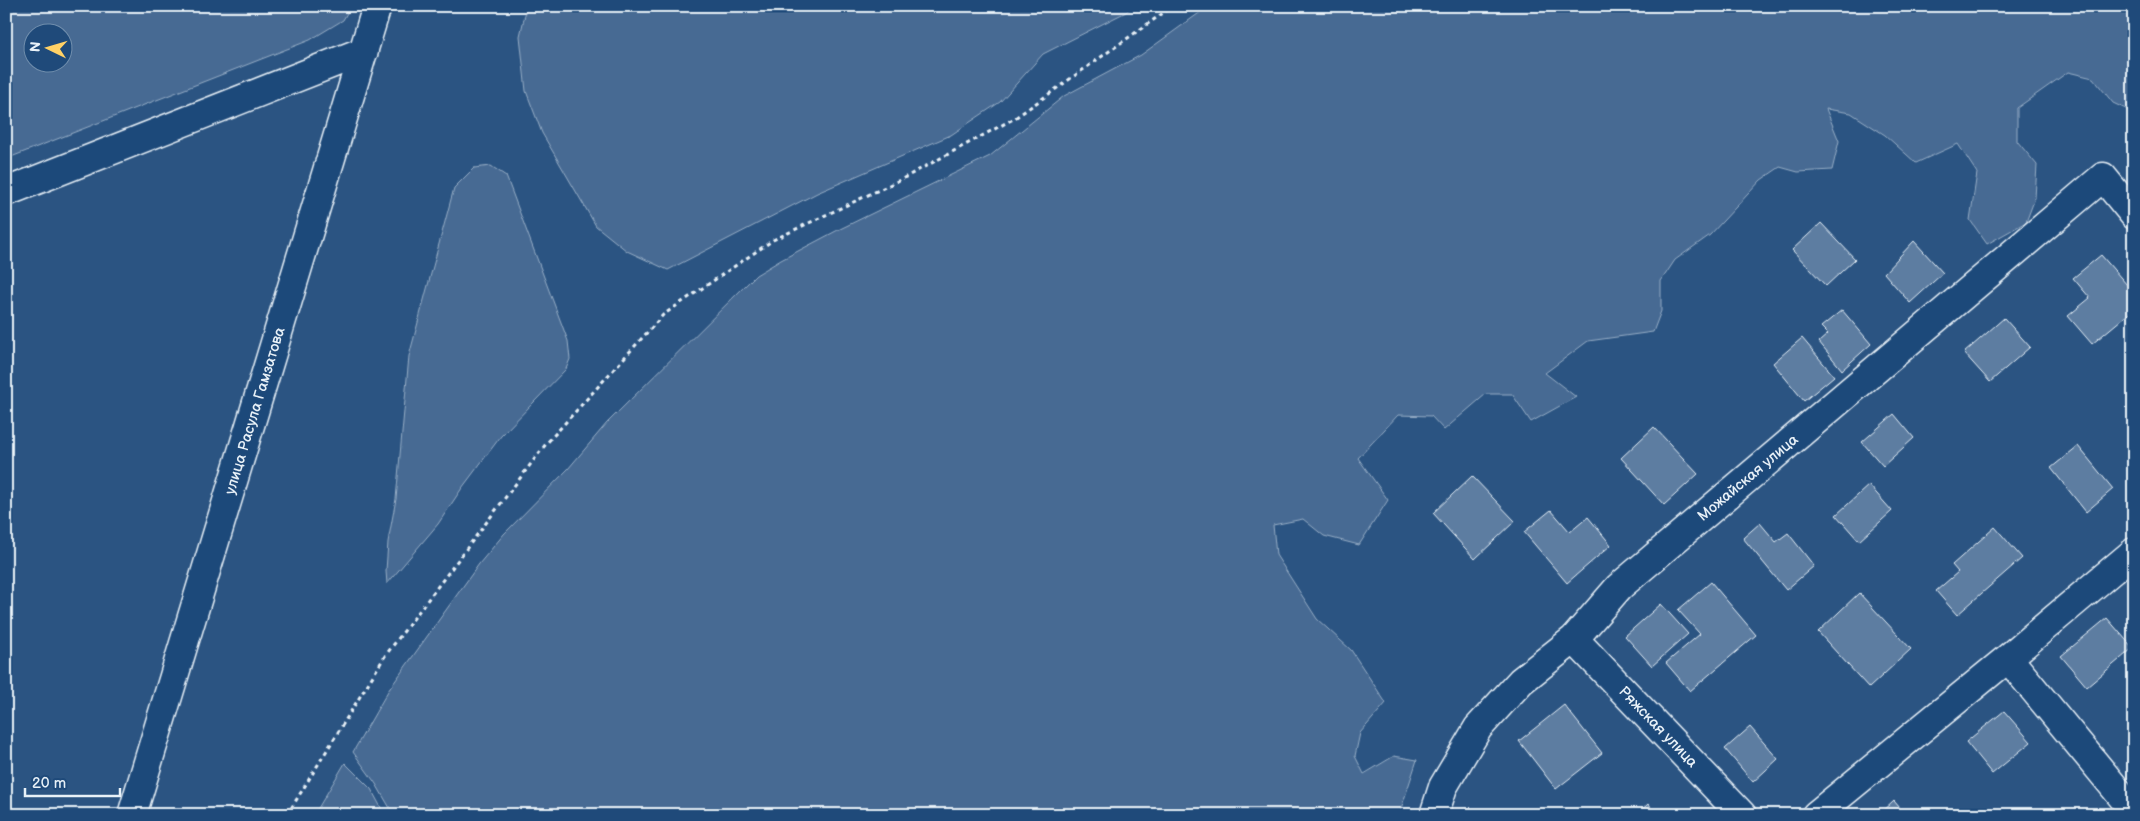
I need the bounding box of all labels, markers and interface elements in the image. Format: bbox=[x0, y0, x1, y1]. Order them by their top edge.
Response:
north arrow bbox=[22, 22, 72, 72]
text: N bbox=[27, 41, 44, 53]
street label: улица Расула Гамзатова bbox=[220, 325, 290, 497]
street label: Можайская улица bbox=[1694, 430, 1802, 526]
street label: Ряжская улица bbox=[1614, 682, 1702, 772]
scale bar bbox=[25, 766, 120, 798]
text: 20 m bbox=[32, 774, 66, 793]

